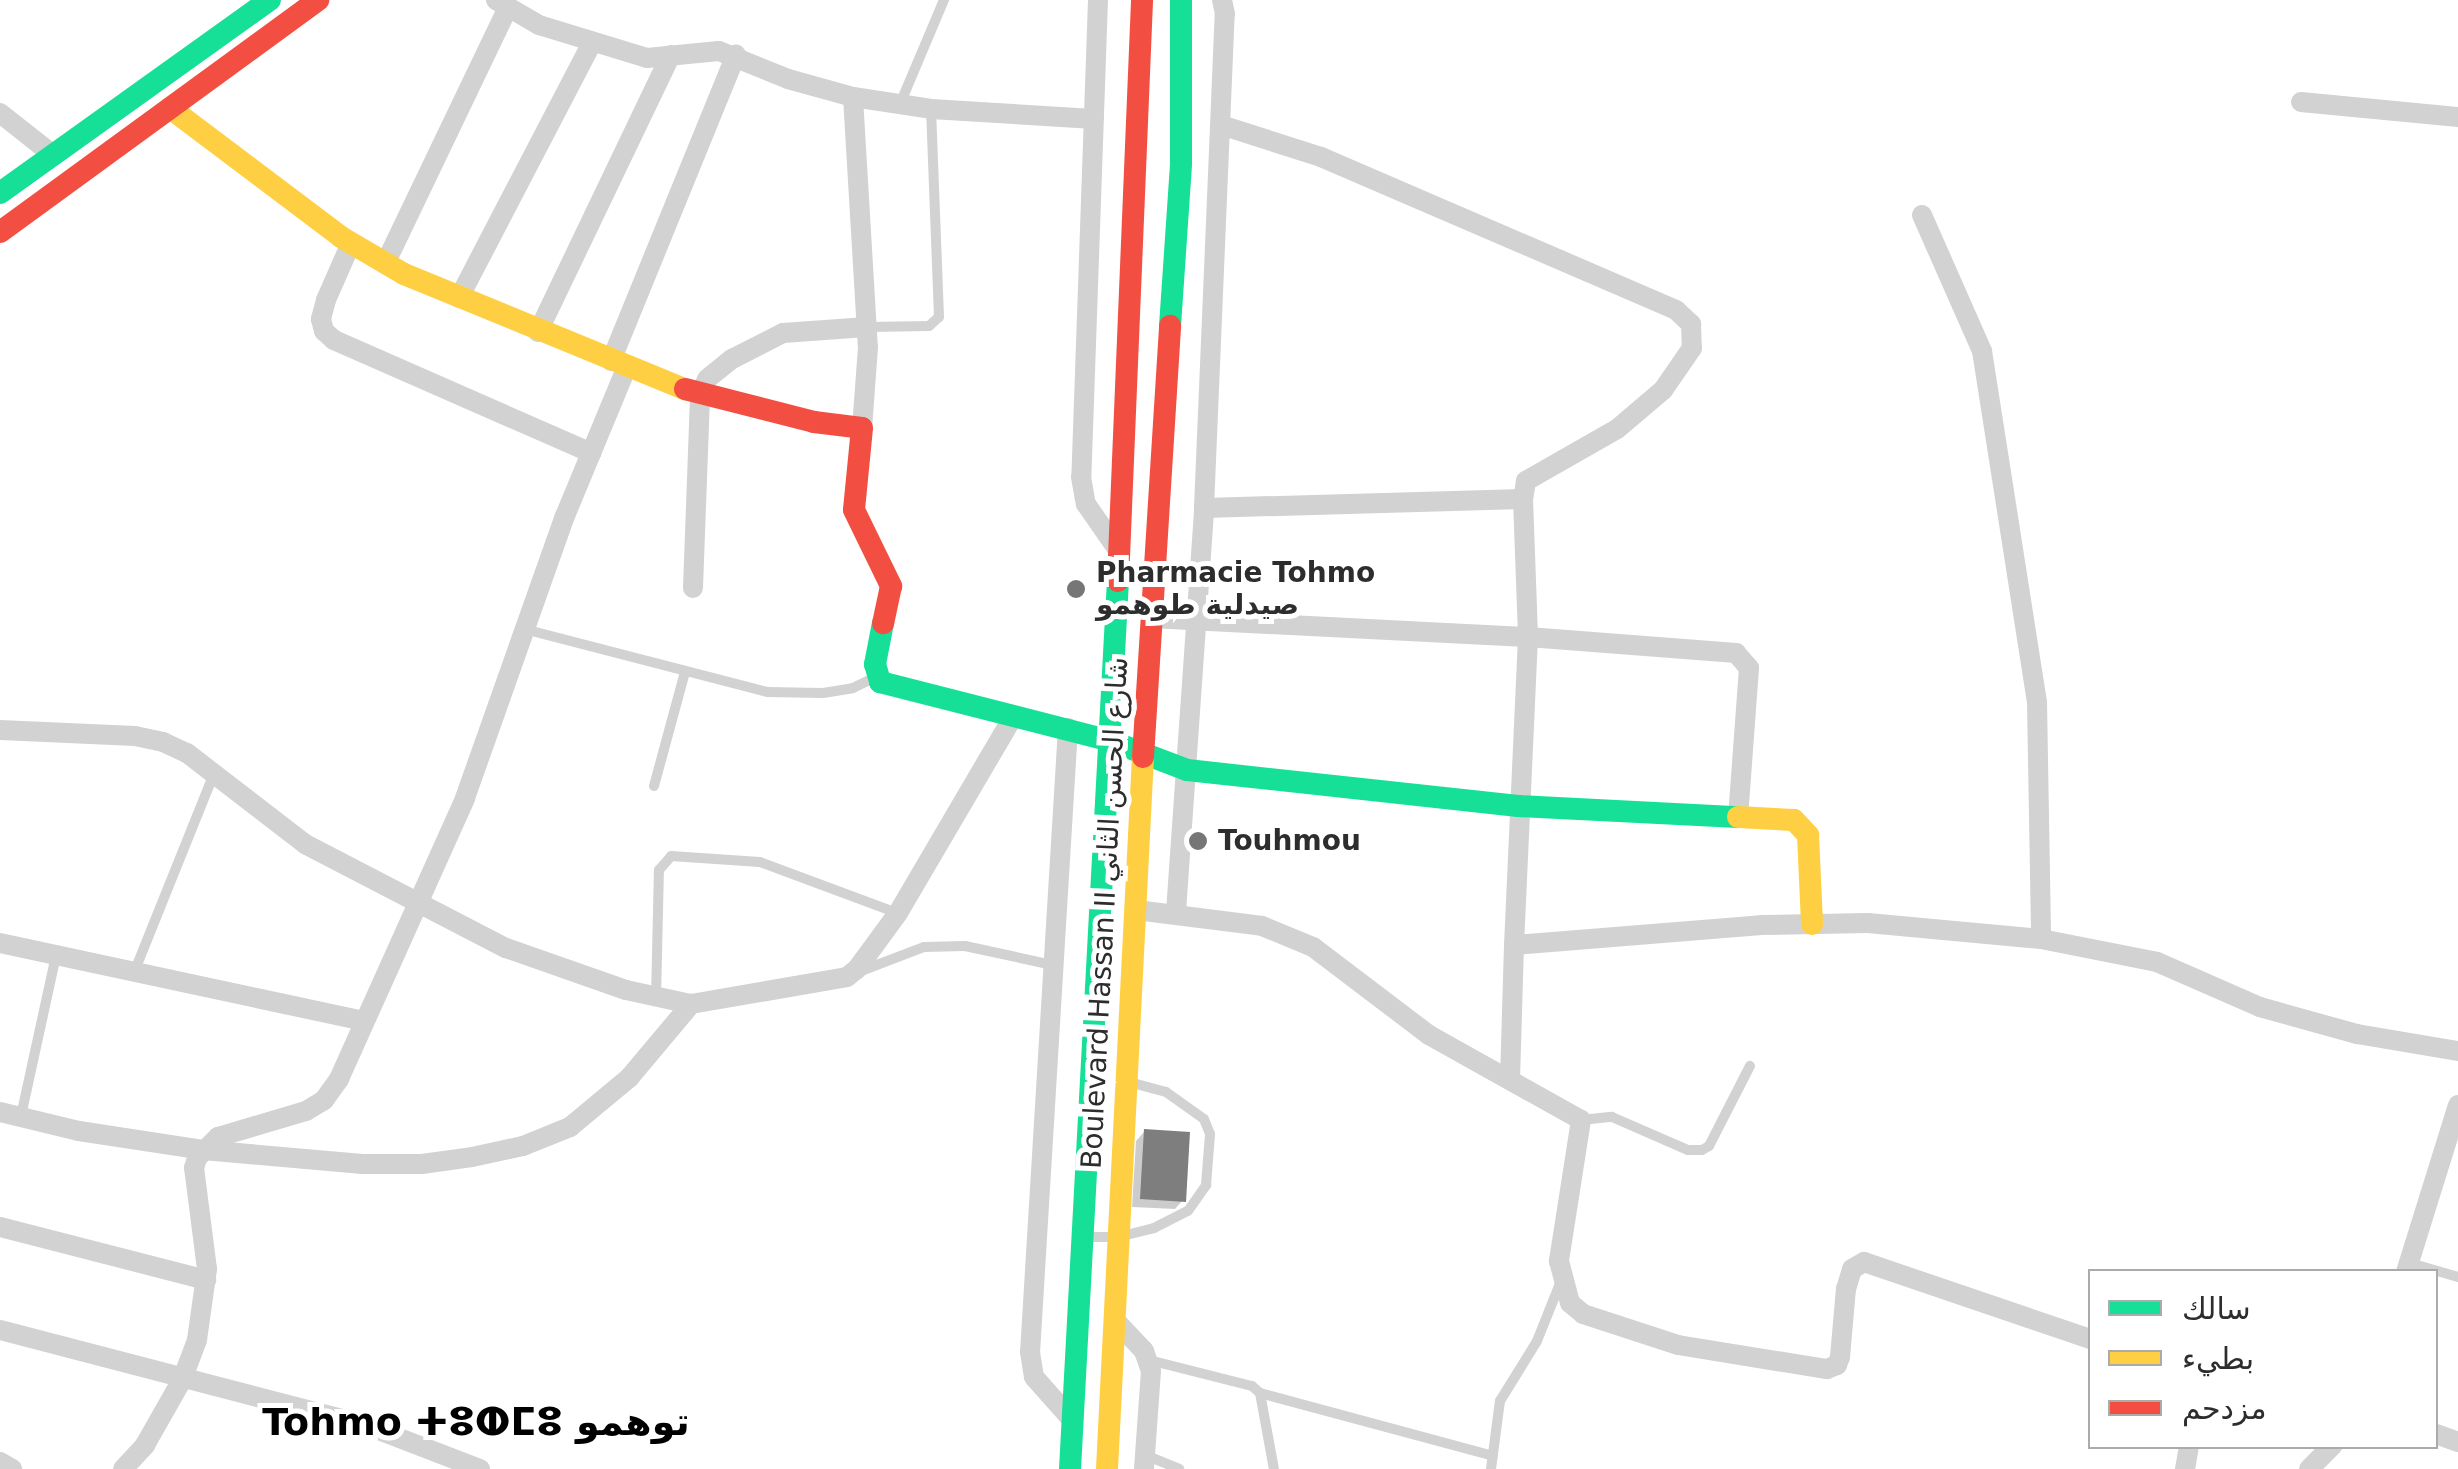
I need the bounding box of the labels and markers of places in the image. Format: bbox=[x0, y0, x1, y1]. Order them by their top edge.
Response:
place label: Pharmacie Tohmo صيدلية طوهمو bbox=[1096, 556, 1375, 622]
marker: Pharmacie Tohmo صيدلية طوهمو bbox=[1065, 578, 1087, 600]
place label: Touhmou bbox=[1218, 824, 1361, 858]
marker: Touhmou bbox=[1187, 830, 1209, 852]

